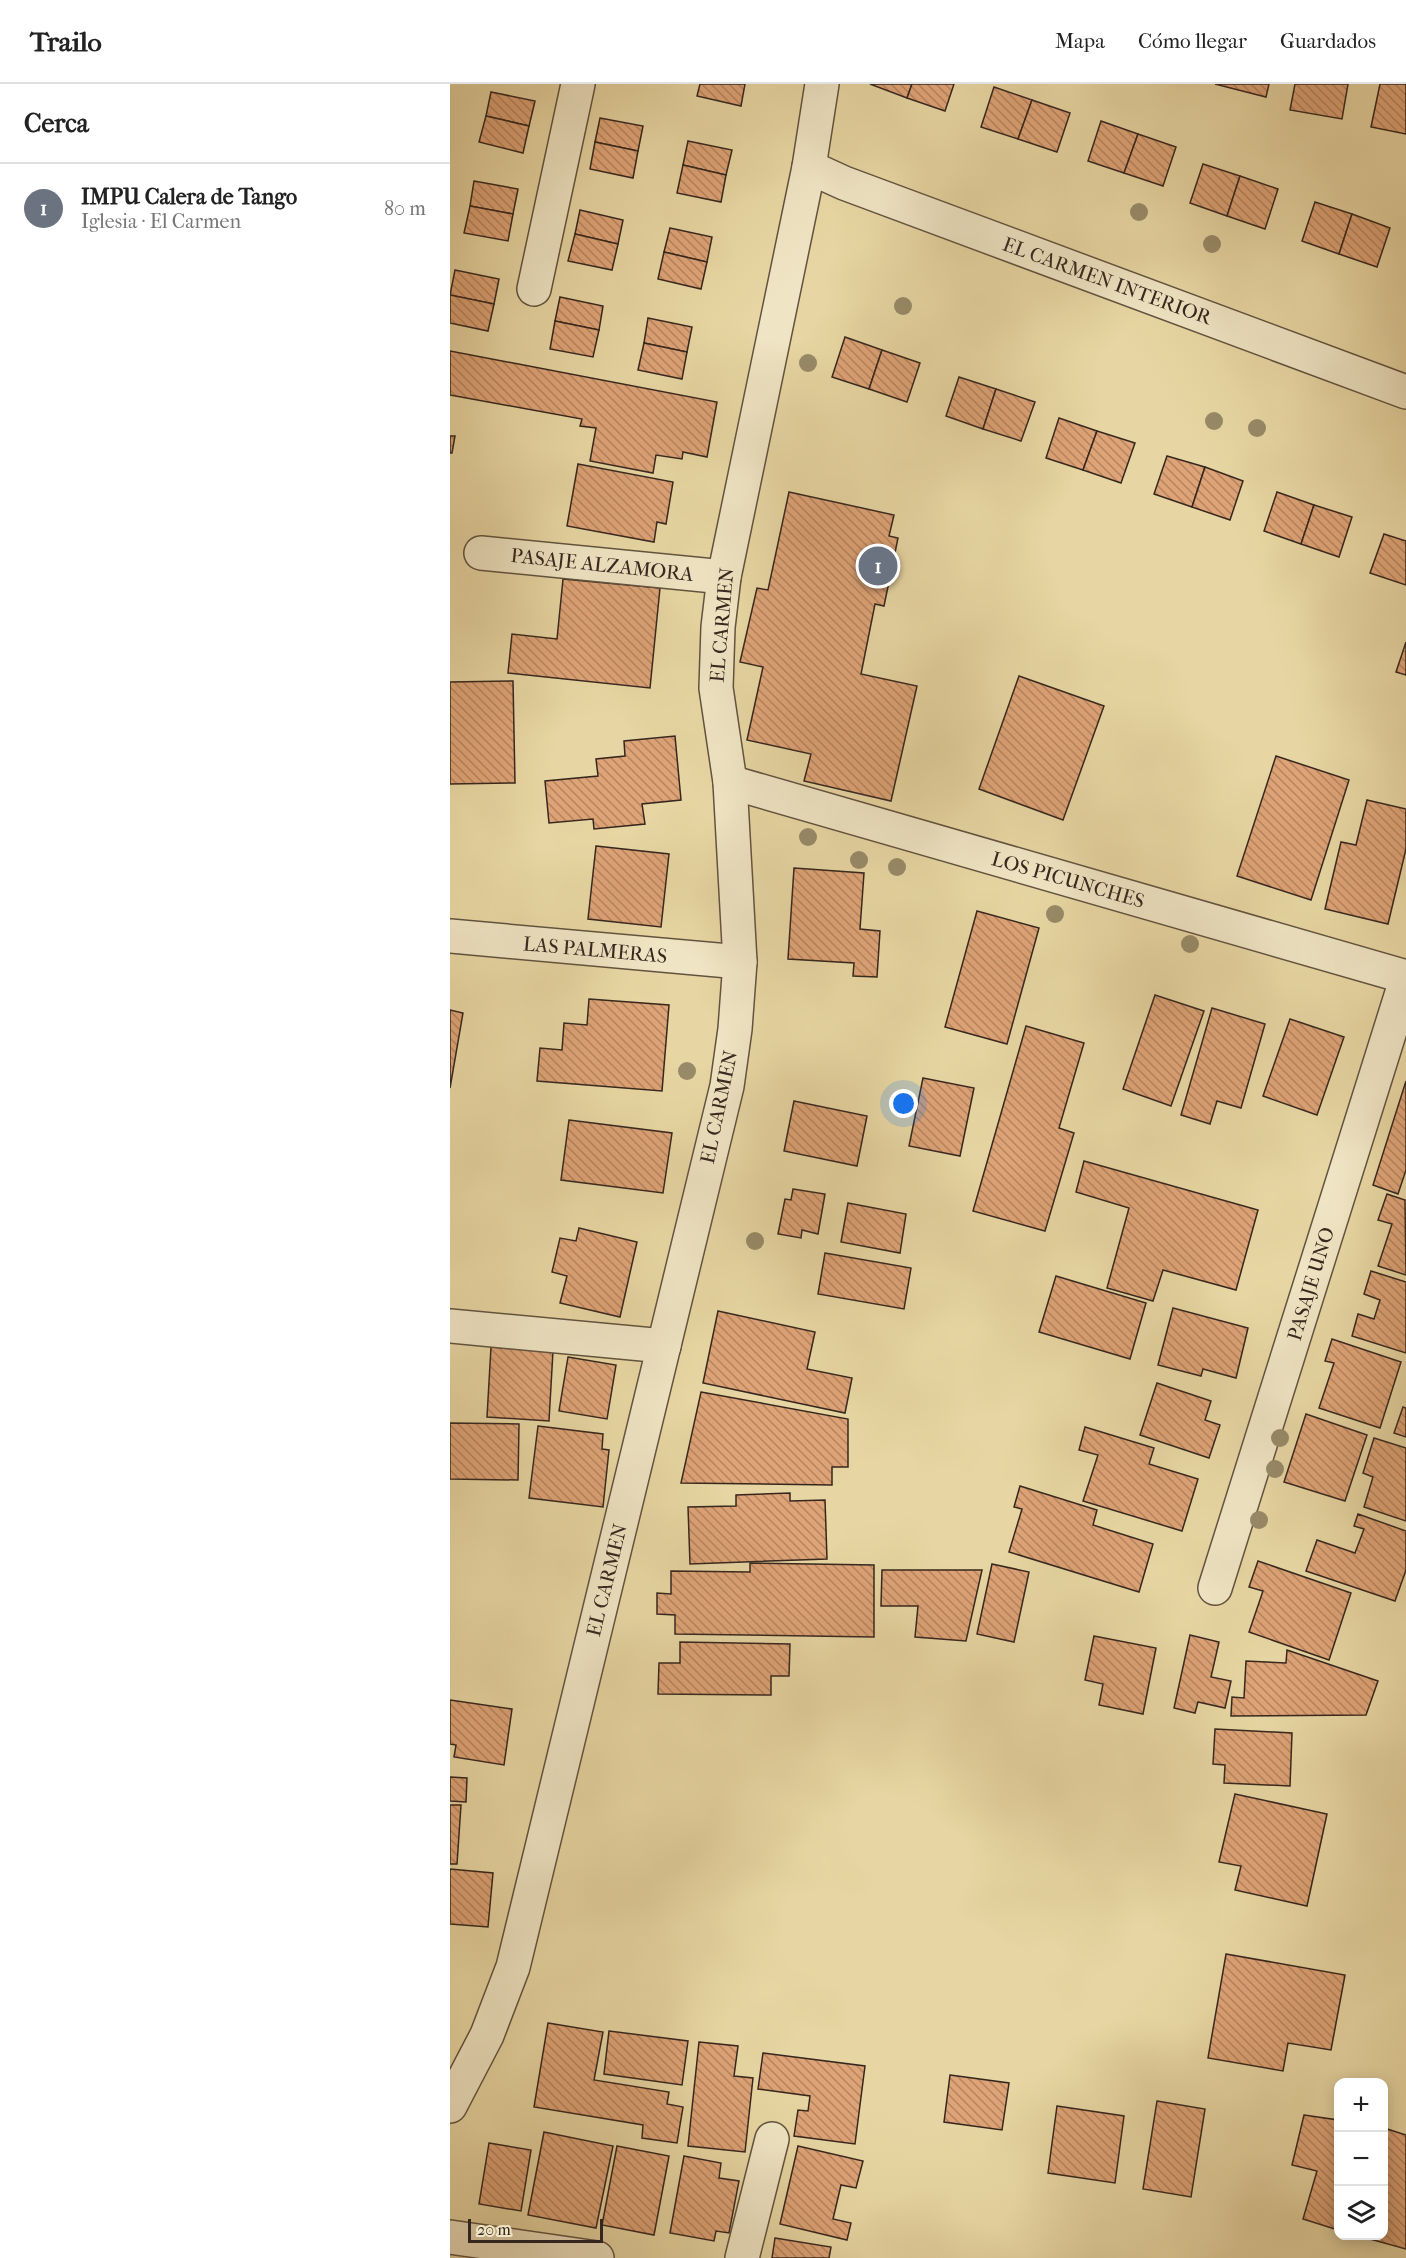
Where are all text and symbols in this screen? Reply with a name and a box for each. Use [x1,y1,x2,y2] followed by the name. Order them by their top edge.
[30,25,102,58] text: Trailo
[1055,29,1105,53] text: Mapa
[1138,29,1247,53] text: Cómo llegar
[1280,29,1376,53] text: Guardados
[24,108,89,139] text: Cerca
[81,184,297,210] text: IMPU Calera de Tango
[40,197,47,220] text: 1
[384,197,426,220] text: 80 m
[81,210,241,233] text: Iglesia · El Carmen
[1000,233,1216,330] street label: EL CARMEN INTERIOR
[509,544,696,586] street label: PASAJE ALZAMORA
[858,544,898,588] pin: 1
[706,567,738,683] street label: EL CARMEN
[989,847,1147,913] street label: LOS PICUNCHES
[522,932,668,968] street label: LAS PALMERAS
[696,1048,742,1166] street label: EL CARMEN
[889,1089,918,1118] your location
[1283,1224,1339,1344] street label: PASAJE UNO
[582,1521,632,1639] street label: EL CARMEN
[1334,2078,1388,2240] map controls
[1334,2078,1388,2132] button: +
[1334,2132,1388,2186] button: −
[1334,2186,1388,2240] button: layers
[468,2216,603,2244] scale bar
[477,2220,511,2239] text: 20 m

